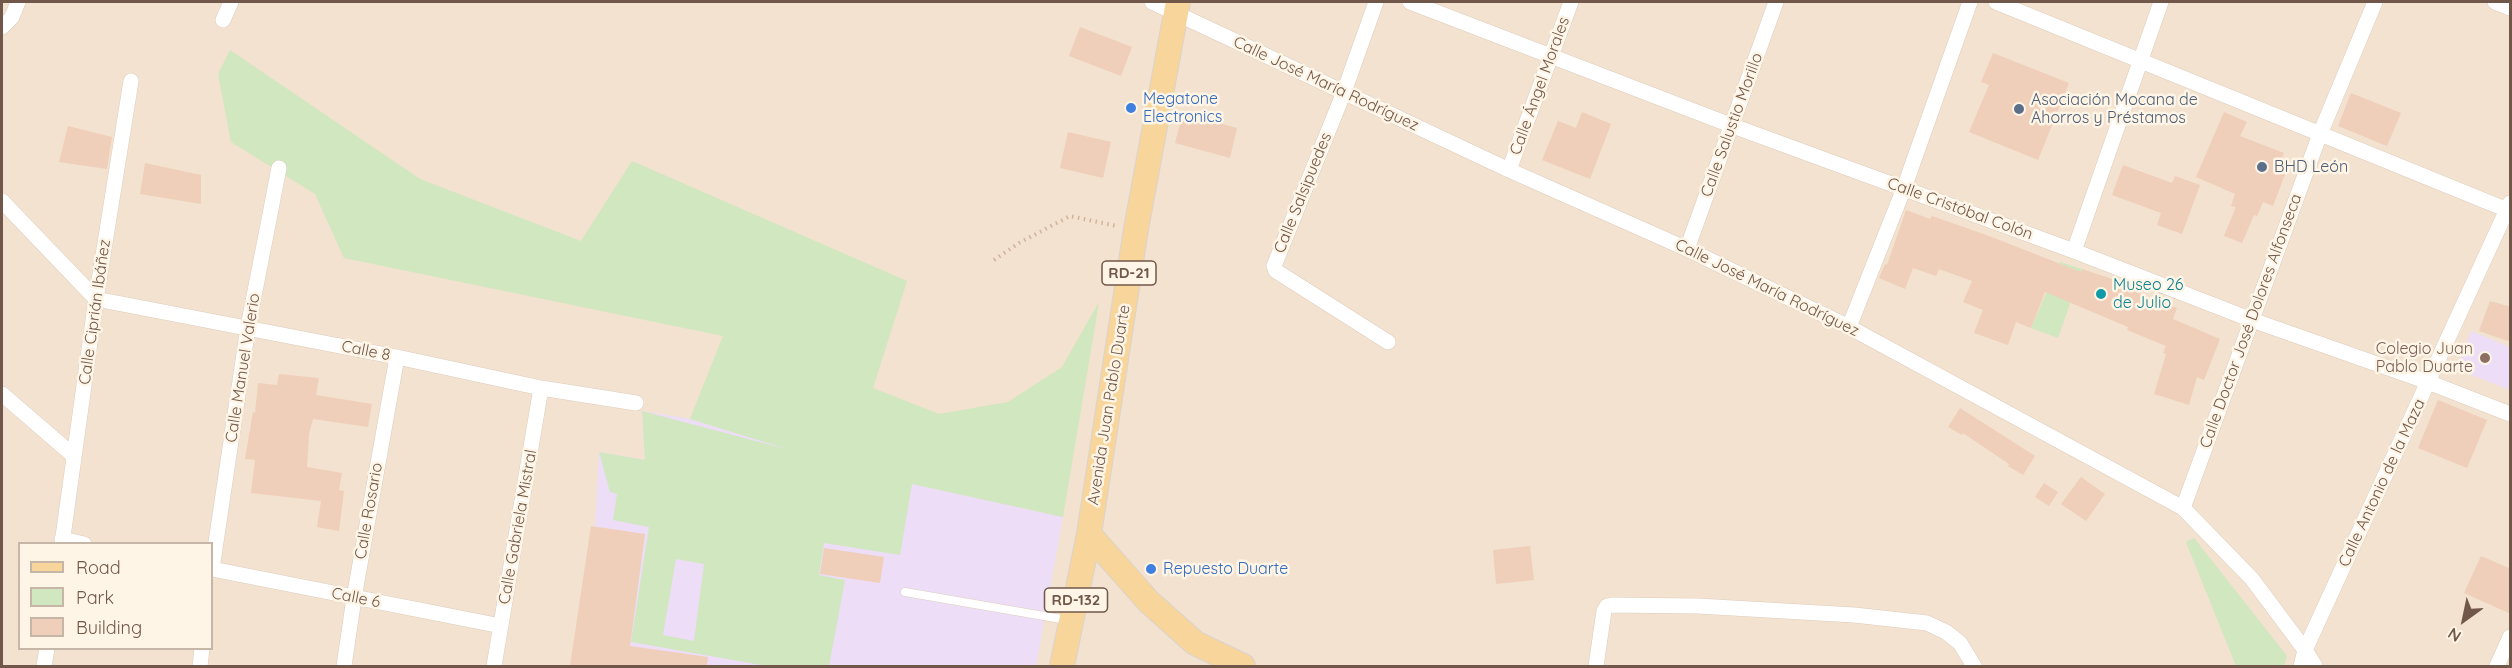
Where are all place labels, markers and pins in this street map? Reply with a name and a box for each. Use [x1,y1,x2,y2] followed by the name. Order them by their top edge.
[1143,89,1222,127] place label: Megatone Electronics
[2031,90,2198,128] place label: Asociación Mocana de Ahorros y Préstamos
[1124,101,1138,115] marker: Megatone Electronics
[2012,102,2026,116] marker: Asociación Mocana de Ahorros y Préstamos
[2274,157,2348,177] place label: BHD León
[2255,160,2269,174] marker: BHD León
[2113,275,2183,313] place label: Museo 26 de Julio
[2094,287,2108,301] marker: Museo 26 de Julio
[2376,339,2473,377] place label: Colegio Juan Pablo Duarte
[2478,351,2492,365] marker: Colegio Juan Pablo Duarte
[1163,559,1288,579] place label: Repuesto Duarte
[1144,562,1158,576] marker: Repuesto Duarte

